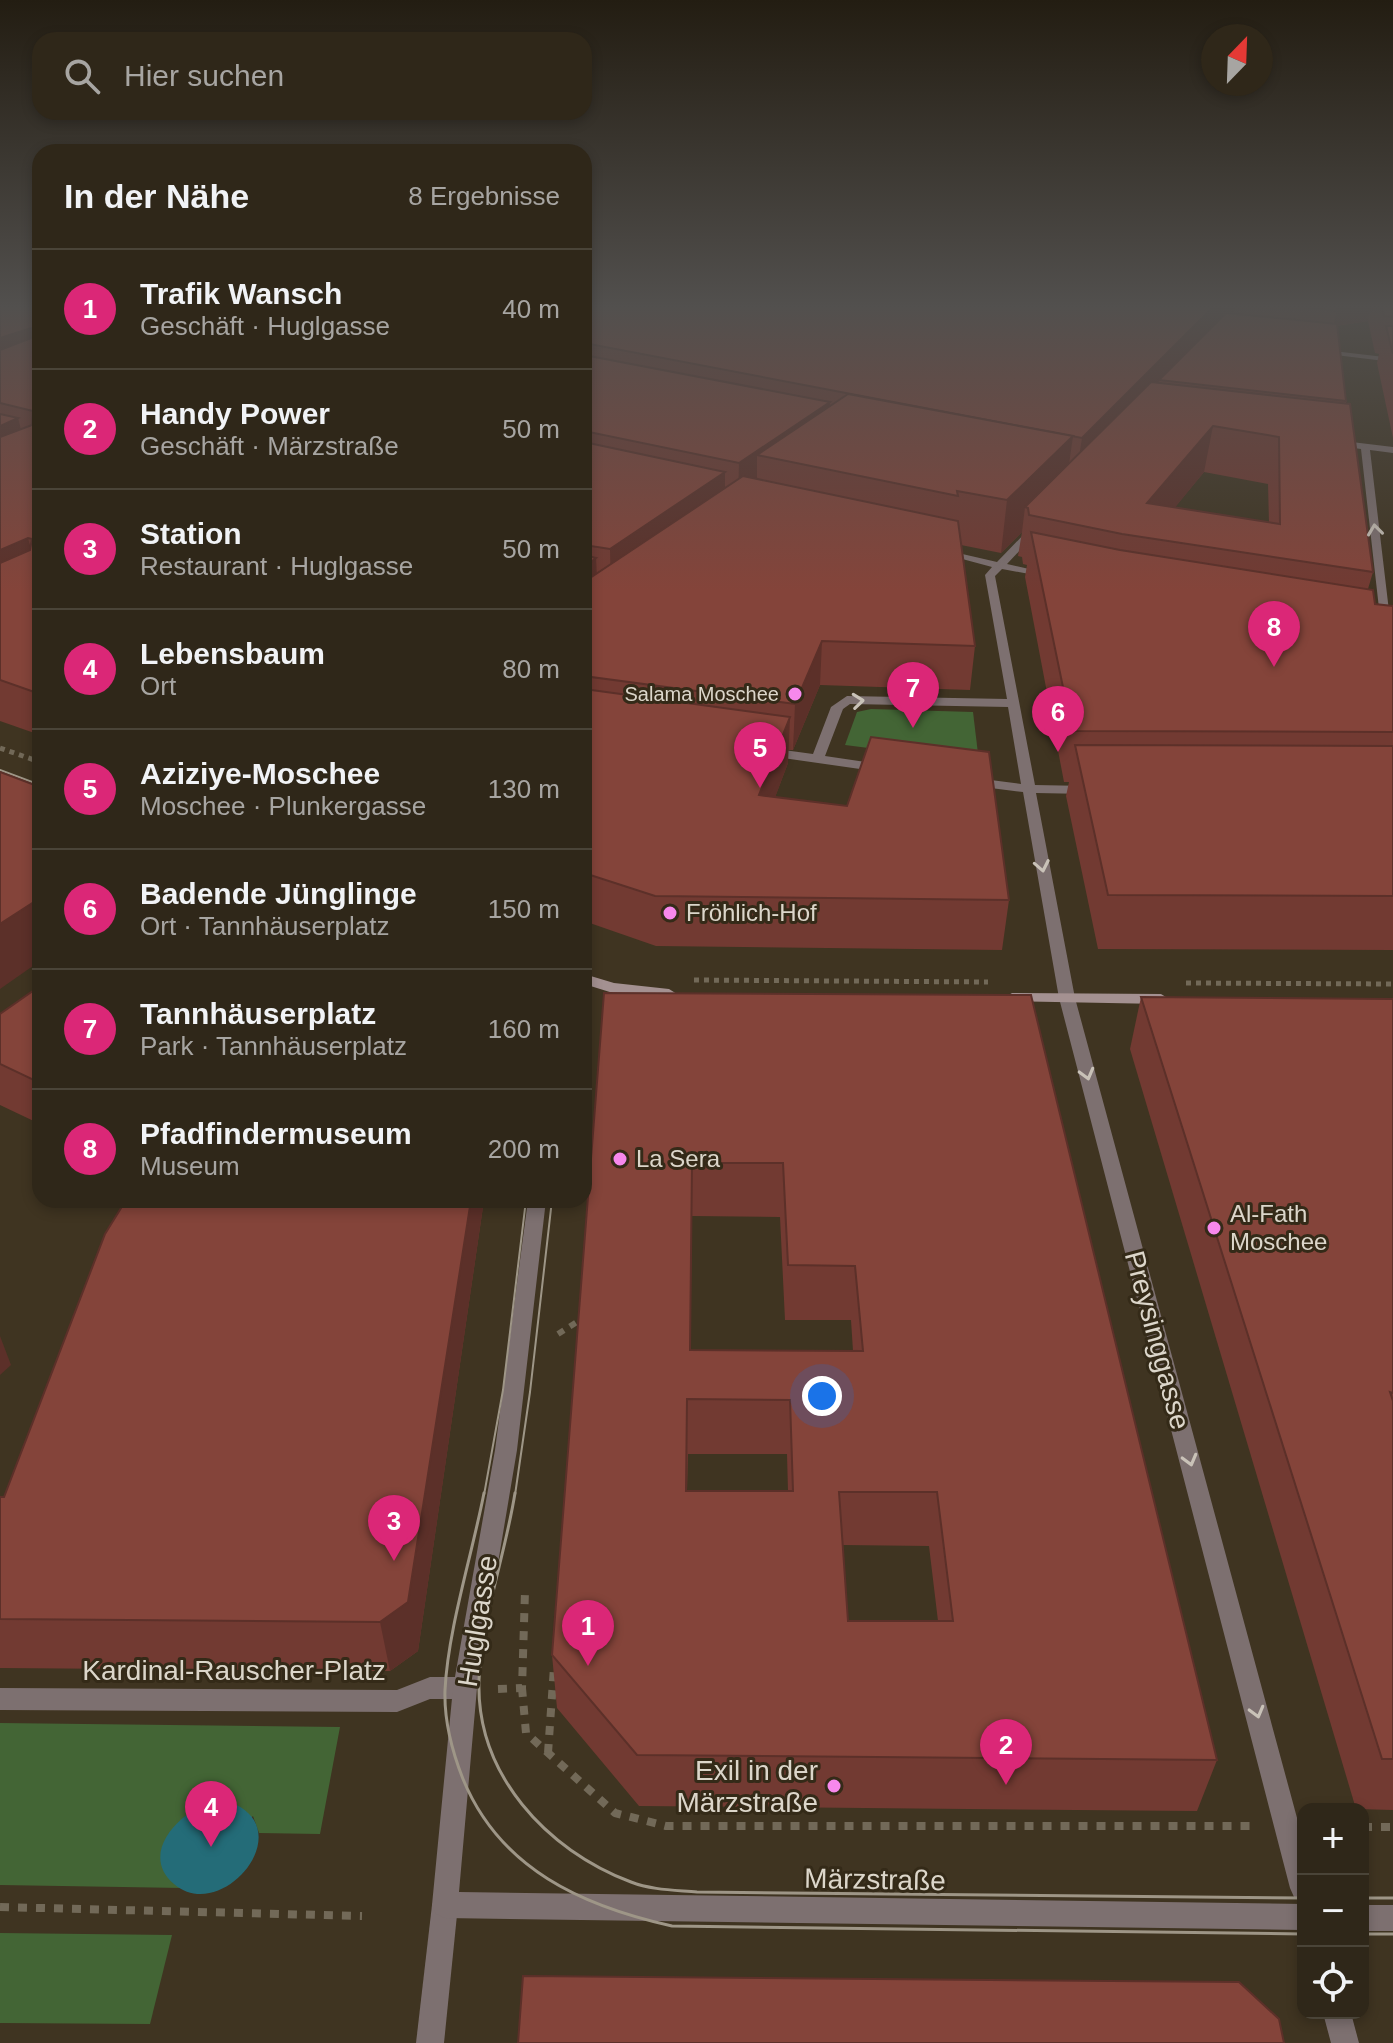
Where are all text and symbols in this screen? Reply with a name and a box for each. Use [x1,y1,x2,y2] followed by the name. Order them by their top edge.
[1201,24,1273,96] north arrow
[32,32,592,120] search box
[60,54,104,98] icon: search
[124,59,284,92] text: Hier suchen
[64,177,249,215] text: In der Nähe
[408,181,560,211] text: 8 Ergebnisse
[140,277,342,310] text: Trafik Wansch
[83,294,97,324] text: 1
[502,294,560,324] text: 40 m
[140,311,390,341] text: Geschäft · Huglgasse
[140,397,330,430] text: Handy Power
[83,414,97,444] text: 2
[502,414,560,444] text: 50 m
[140,431,399,461] text: Geschäft · Märzstraße
[140,517,242,550] text: Station
[1367,523,1384,536] one-way arrow
[83,534,97,564] text: 3
[502,534,560,564] text: 50 m
[140,551,413,581] text: Restaurant · Huglgasse
[1248,601,1300,667] pin: 8
[140,637,325,670] text: Lebensbaum
[83,654,97,684] text: 4
[502,654,560,684] text: 80 m
[887,662,939,728] pin: 7
[140,671,176,701] text: Ort
[624,683,779,705] place label: Salama Moschee
[786,685,804,703] marker: Salama Moschee
[1032,686,1084,752] pin: 6
[852,692,865,709] one-way arrow
[734,722,786,788] pin: 5
[140,757,380,790] text: Aziziye-Moschee
[83,774,97,804] text: 5
[488,774,560,804] text: 130 m
[140,791,426,821] text: Moschee · Plunkergasse
[1032,859,1049,873] one-way arrow
[140,877,417,910] text: Badende Jünglinge
[83,894,97,924] text: 6
[488,894,560,924] text: 150 m
[686,899,817,926] place label: Fröhlich-Hof
[661,904,679,922] marker: Fröhlich-Hof
[140,911,390,941] text: Ort · Tannhäuserplatz
[140,997,376,1030] text: Tannhäuserplatz
[83,1014,97,1044] text: 7
[488,1014,560,1044] text: 160 m
[140,1031,407,1061] text: Park · Tannhäuserplatz
[1078,1066,1095,1080] one-way arrow
[140,1117,412,1150] text: Pfadfindermuseum
[83,1134,97,1164] text: 8
[488,1134,560,1164] text: 200 m
[636,1145,721,1172] place label: La Sera
[611,1150,629,1168] marker: La Sera
[140,1151,240,1181] text: Museum
[1230,1200,1327,1255] place label: Al-Fath Moschee
[1205,1219,1223,1237] marker: Al-Fath Moschee
[1119,1247,1196,1433] street label: Preysinggasse
[802,1376,842,1416] your location
[1181,1453,1197,1467] one-way arrow
[368,1495,420,1561] pin: 3
[452,1553,503,1689] street label: Huglgasse
[562,1600,614,1666] pin: 1
[82,1655,386,1686] street label: Kardinal-Rauscher-Platz
[1247,1704,1264,1718] one-way arrow
[980,1719,1032,1785] pin: 2
[676,1755,818,1818] place label: Exil in der Märzstraße
[825,1777,843,1795] marker: Exil in der Märzstraße
[185,1781,237,1847] pin: 4
[1297,1803,1369,2019] map controls
[1297,1803,1369,1875] button: +
[804,1863,946,1896] street label: Märzstraße
[1297,1875,1369,1947] button: −
[1297,1947,1369,2019] button: locate

